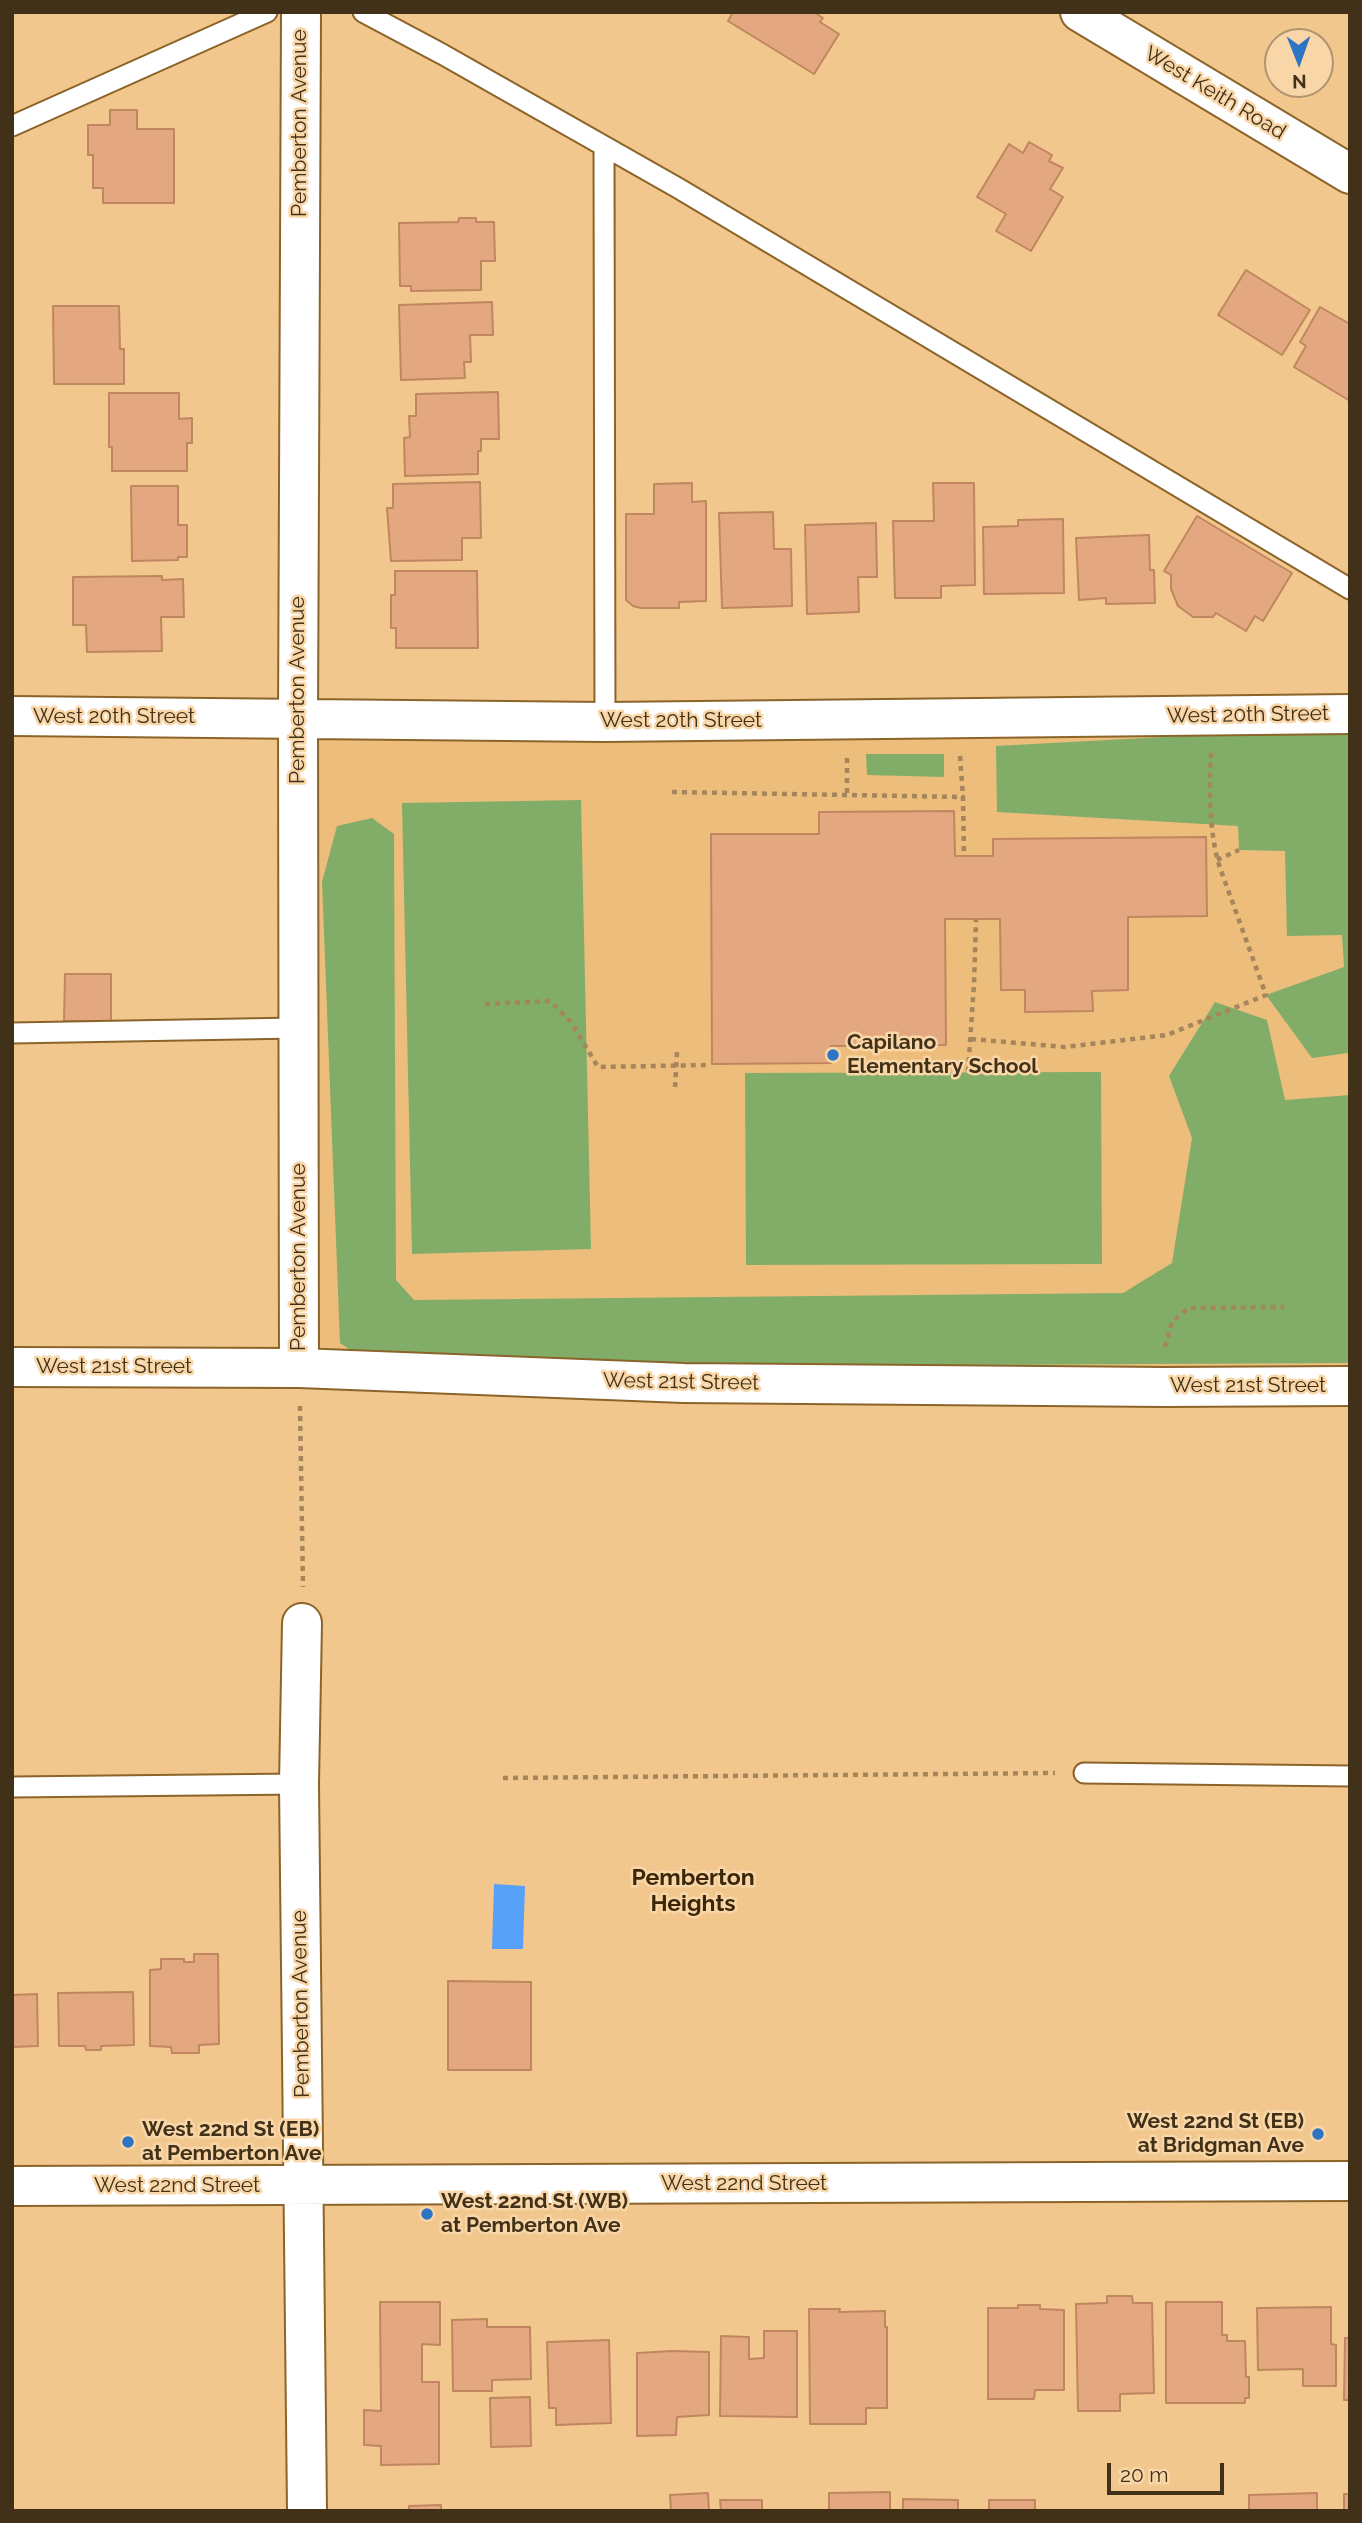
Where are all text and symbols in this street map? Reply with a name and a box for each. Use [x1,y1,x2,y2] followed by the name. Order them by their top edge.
[1264,28,1334,98] north arrow
[287,29,313,217] street label: Pemberton Avenue
[1140,41,1290,145] street label: West Keith Road
[1292,71,1307,93] text: N
[285,596,311,784] street label: Pemberton Avenue
[1167,701,1329,729] street label: West 20th Street
[33,704,195,730] street label: West 20th Street
[600,708,762,734] street label: West 20th Street
[847,1030,1038,1080] place label: Capilano Elementary School
[825,1047,841,1063] marker: Capilano Elementary School
[286,1163,312,1351] street label: Pemberton Avenue
[36,1354,192,1380] street label: West 21st Street
[603,1368,759,1396] street label: West 21st Street
[1170,1373,1326,1399] street label: West 21st Street
[631,1864,755,1918] district label: Pemberton Heights
[287,1910,315,2098] street label: Pemberton Avenue
[1127,2109,1304,2159] place label: West 22nd St (EB) at Bridgman Ave
[142,2117,322,2167] place label: West 22nd St (EB) at Pemberton Ave
[1310,2126,1326,2142] marker: West 22nd St (EB) at Bridgman Ave
[120,2134,136,2150] marker: West 22nd St (EB) at Pemberton Ave
[661,2171,827,2197] street label: West 22nd Street
[94,2173,260,2199] street label: West 22nd Street
[441,2189,628,2239] place label: West 22nd St (WB) at Pemberton Ave
[419,2206,435,2222] marker: West 22nd St (WB) at Pemberton Ave
[1110,2450,1227,2494] scale bar
[1120,2462,1168,2487] text: 20 m

